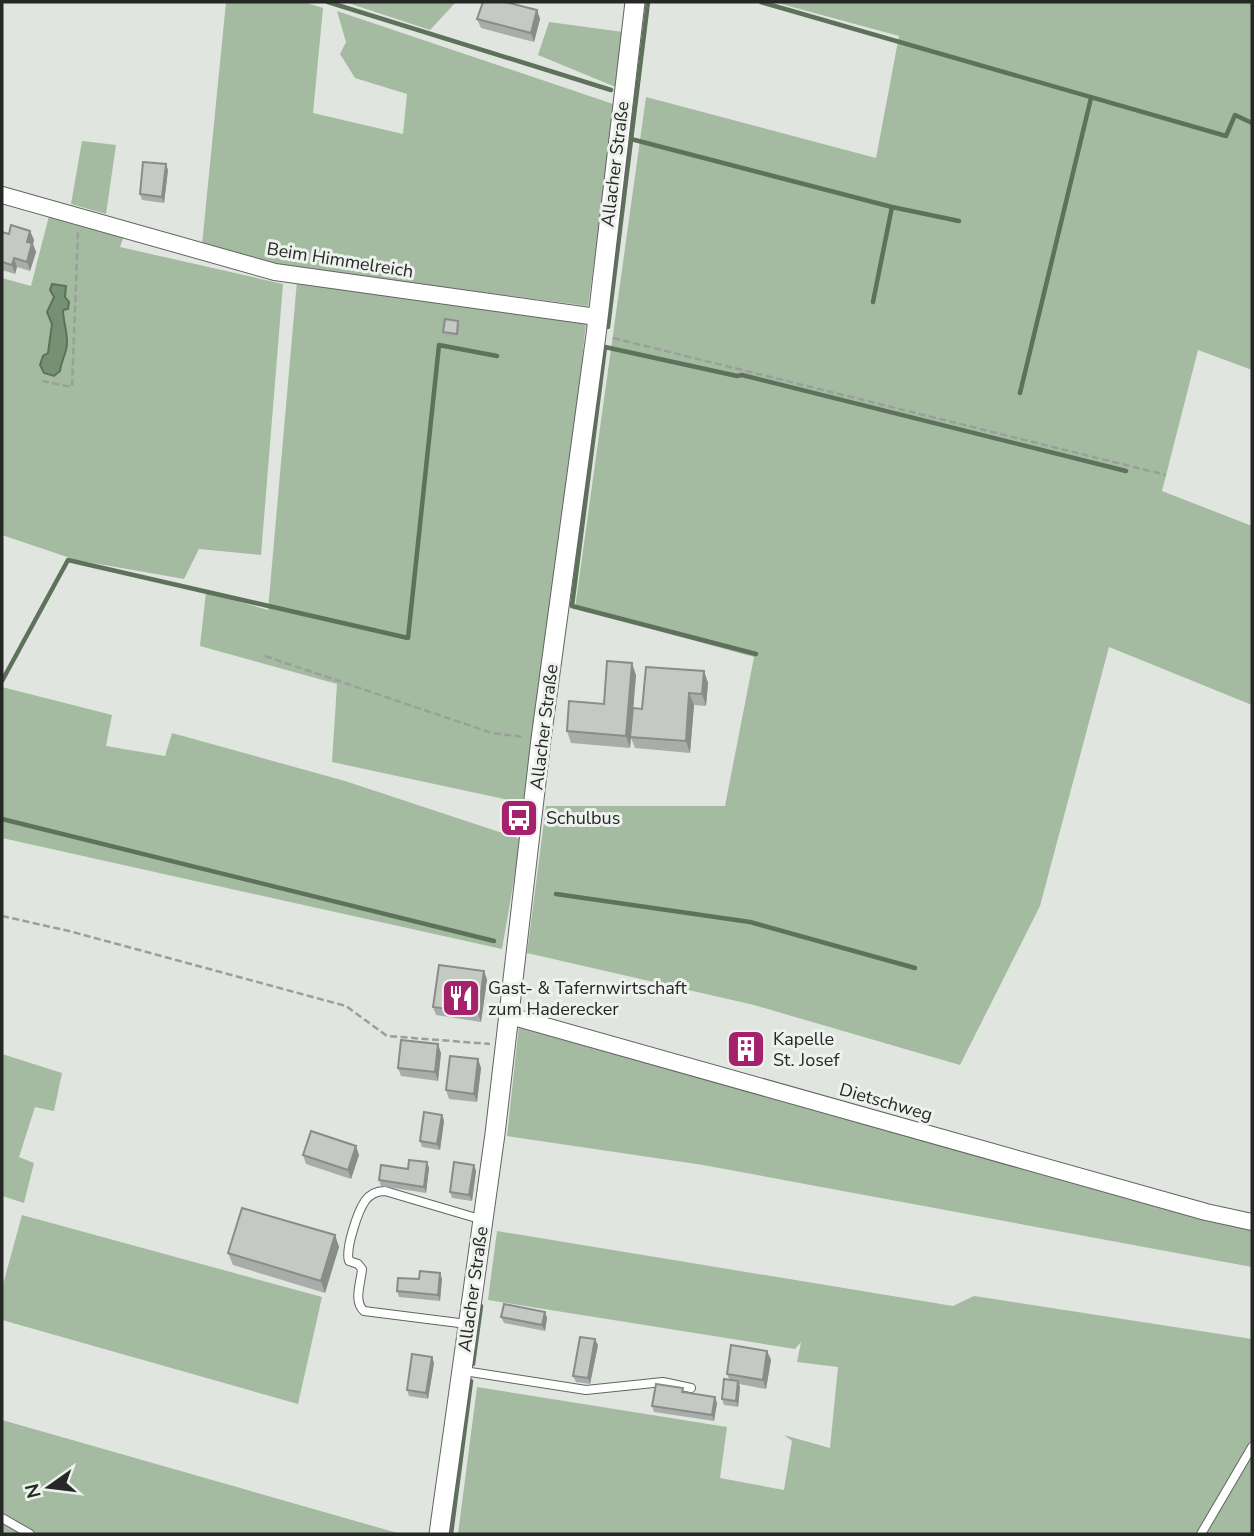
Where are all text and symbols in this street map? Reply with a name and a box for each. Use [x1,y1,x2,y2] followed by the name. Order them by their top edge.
[595,100,635,228] street label: Allacher Straße
[265,237,415,283] street label: Beim Himmelreich
[524,663,564,791] street label: Allacher Straße
[498,797,540,839] bus stop icon: Schulbus
[546,806,620,830] place label: Schulbus
[488,976,687,1021] place label: Gast- & Tafernwirtschaft zum Haderecker
[440,977,482,1019] restaurant icon: Gast- & Tafernwirtschaft zum Haderecker
[773,1027,840,1072] place label: Kapelle St. Josef
[725,1028,767,1070] building icon: Kapelle St. Josef
[837,1077,935,1127] street label: Dietschweg
[452,1225,494,1353] street label: Allacher Straße
[14,1452,84,1522] north arrow
[19,1481,48,1501] text: N

